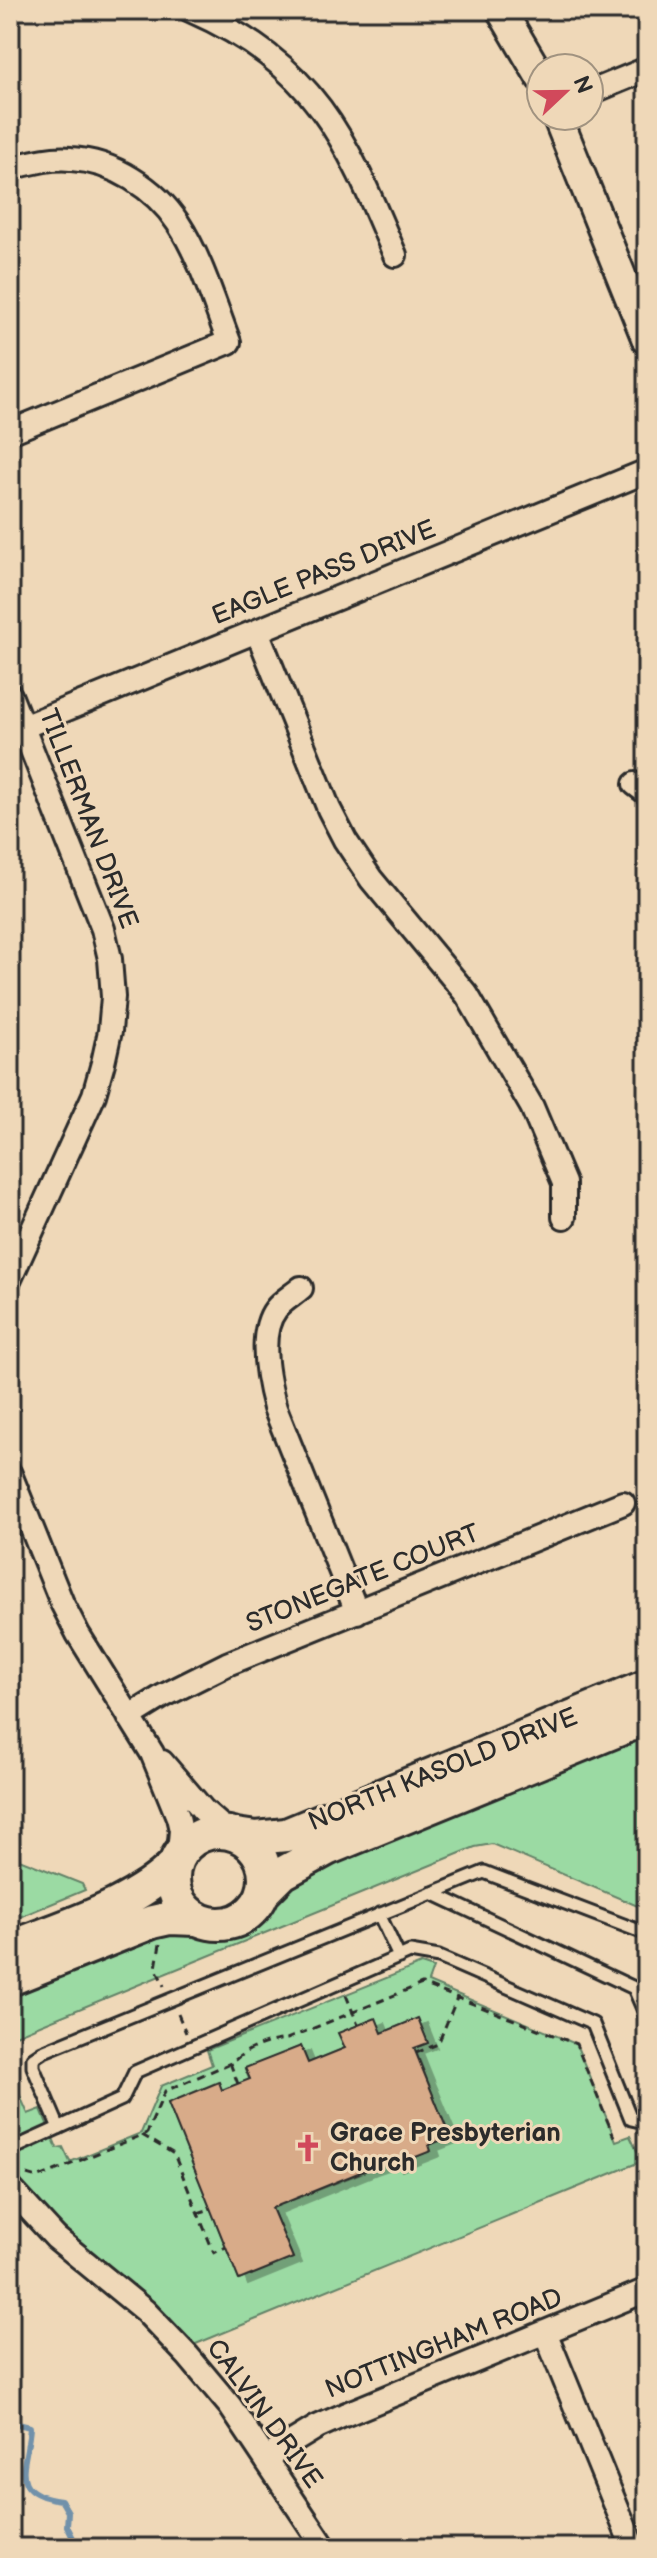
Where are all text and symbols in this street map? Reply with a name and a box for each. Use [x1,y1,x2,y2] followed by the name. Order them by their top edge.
[525,52,605,132] north arrow
[567,72,598,98] text: N
[208,514,440,632] street label: EAGLE PASS DRIVE
[32,705,144,933] street label: TILLERMAN DRIVE
[242,1518,485,1640] street label: STONEGATE COURT
[304,1702,582,1838] street label: NORTH KASOLD DRIVE
[330,2118,561,2179] place label: Grace Presbyterian Church
[293,2133,323,2163] church icon: Grace Presbyterian Church
[321,2282,567,2406] street label: NOTTINGHAM ROAD
[200,2333,328,2495] street label: CALVIN DRIVE

